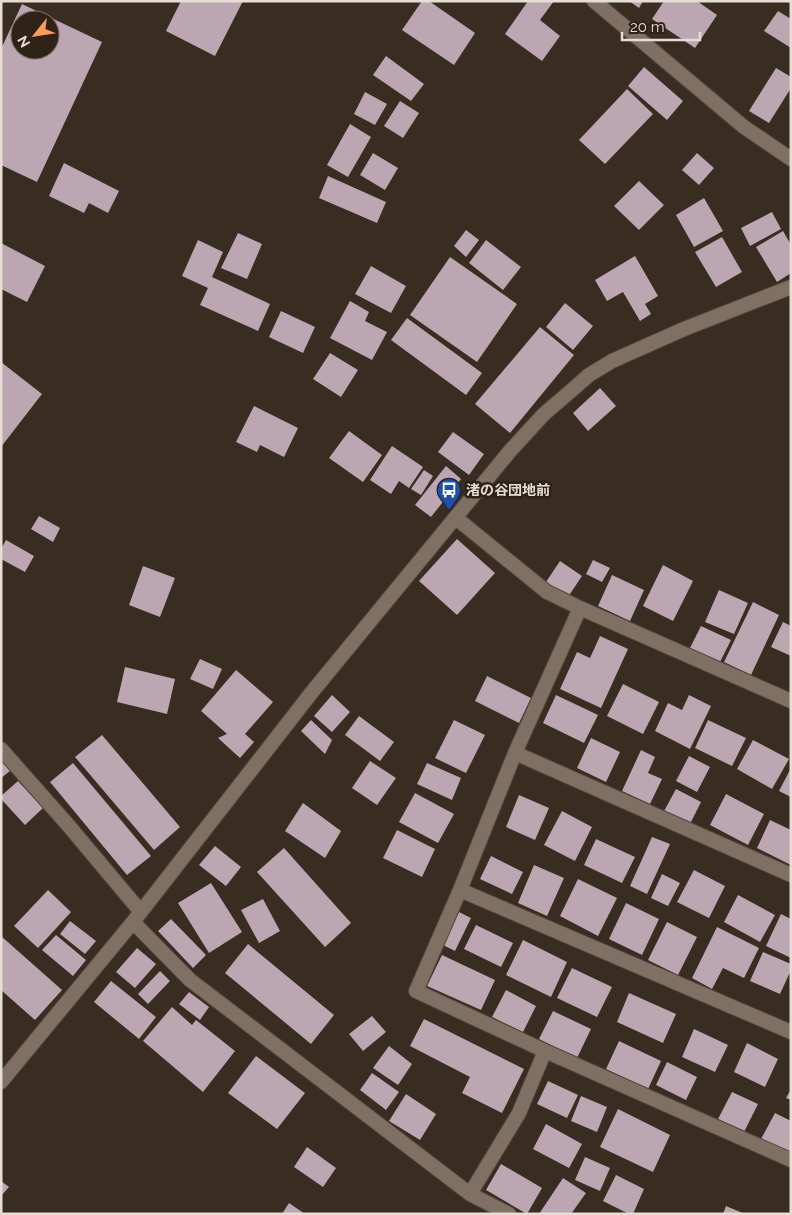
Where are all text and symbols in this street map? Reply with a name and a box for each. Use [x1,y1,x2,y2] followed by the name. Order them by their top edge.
[10,10,60,60] north arrow
[622,10,700,42] scale bar
[630,18,665,36] text: 20 m
[14,33,33,50] text: N
[436,477,462,511] bus stop icon: 渚の谷団地前
[466,482,550,498] place label: 渚の谷団地前

